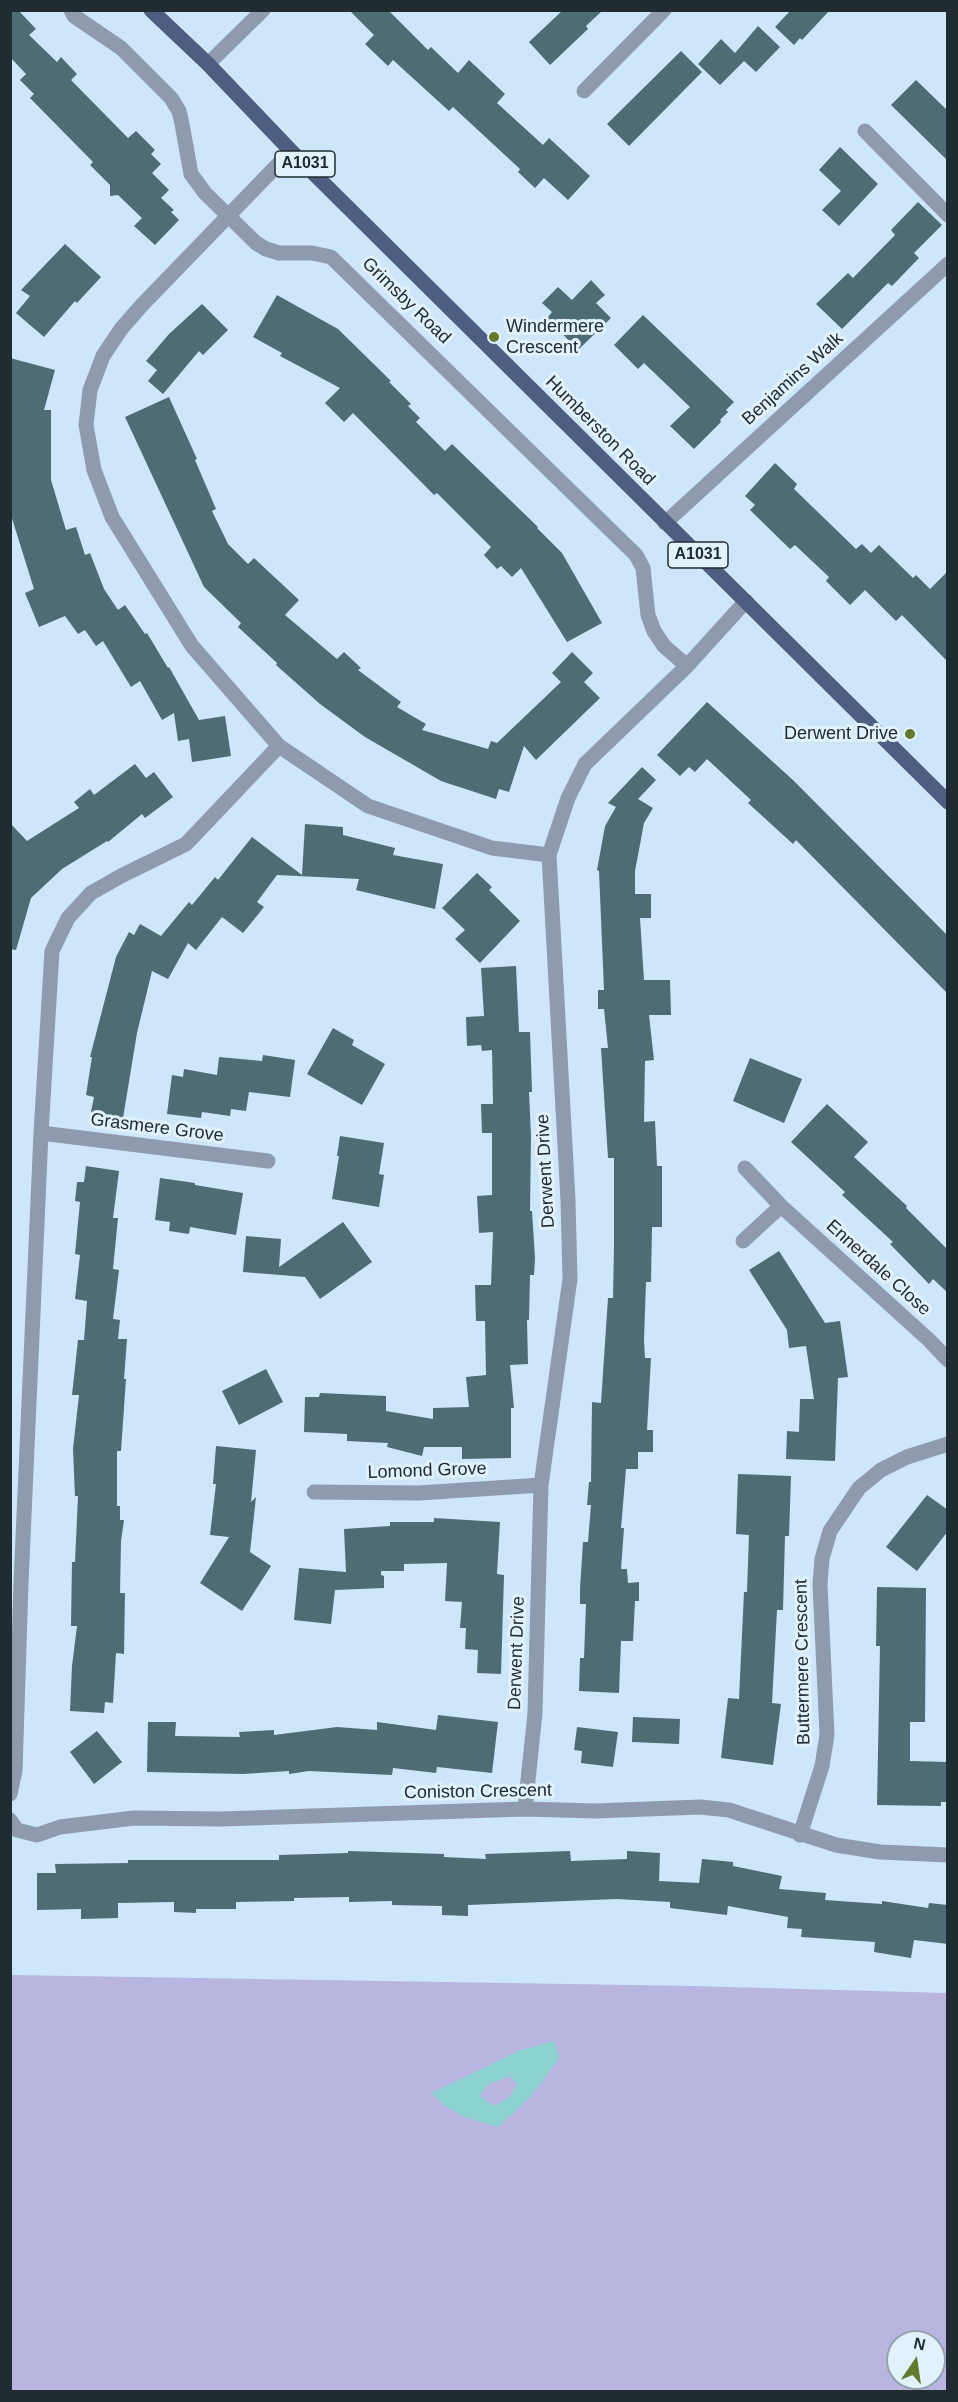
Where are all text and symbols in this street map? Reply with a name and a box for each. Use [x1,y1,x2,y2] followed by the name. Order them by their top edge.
[275,151,335,177] road number: A1031
[357,253,455,349] street label: Grimsby Road
[506,316,604,358] place label: Windermere Crescent
[738,328,848,430] street label: Benjamins Walk
[487,330,501,344] marker: Windermere Crescent
[541,372,659,490] street label: Humberston Road
[668,542,728,568] road number: A1031
[784,723,898,745] place label: Derwent Drive
[903,727,917,741] marker: Derwent Drive
[89,1109,225,1147] street label: Grasmere Grove
[532,1113,560,1229] street label: Derwent Drive
[821,1215,935,1321] street label: Ennerdale Close
[367,1458,487,1484] street label: Lomond Grove
[791,1579,815,1745] street label: Buttermere Crescent
[504,1596,530,1710] street label: Derwent Drive
[404,1780,552,1804] street label: Coniston Crescent
[886,2330,946,2390] north arrow
[912,2334,927,2354] text: N

